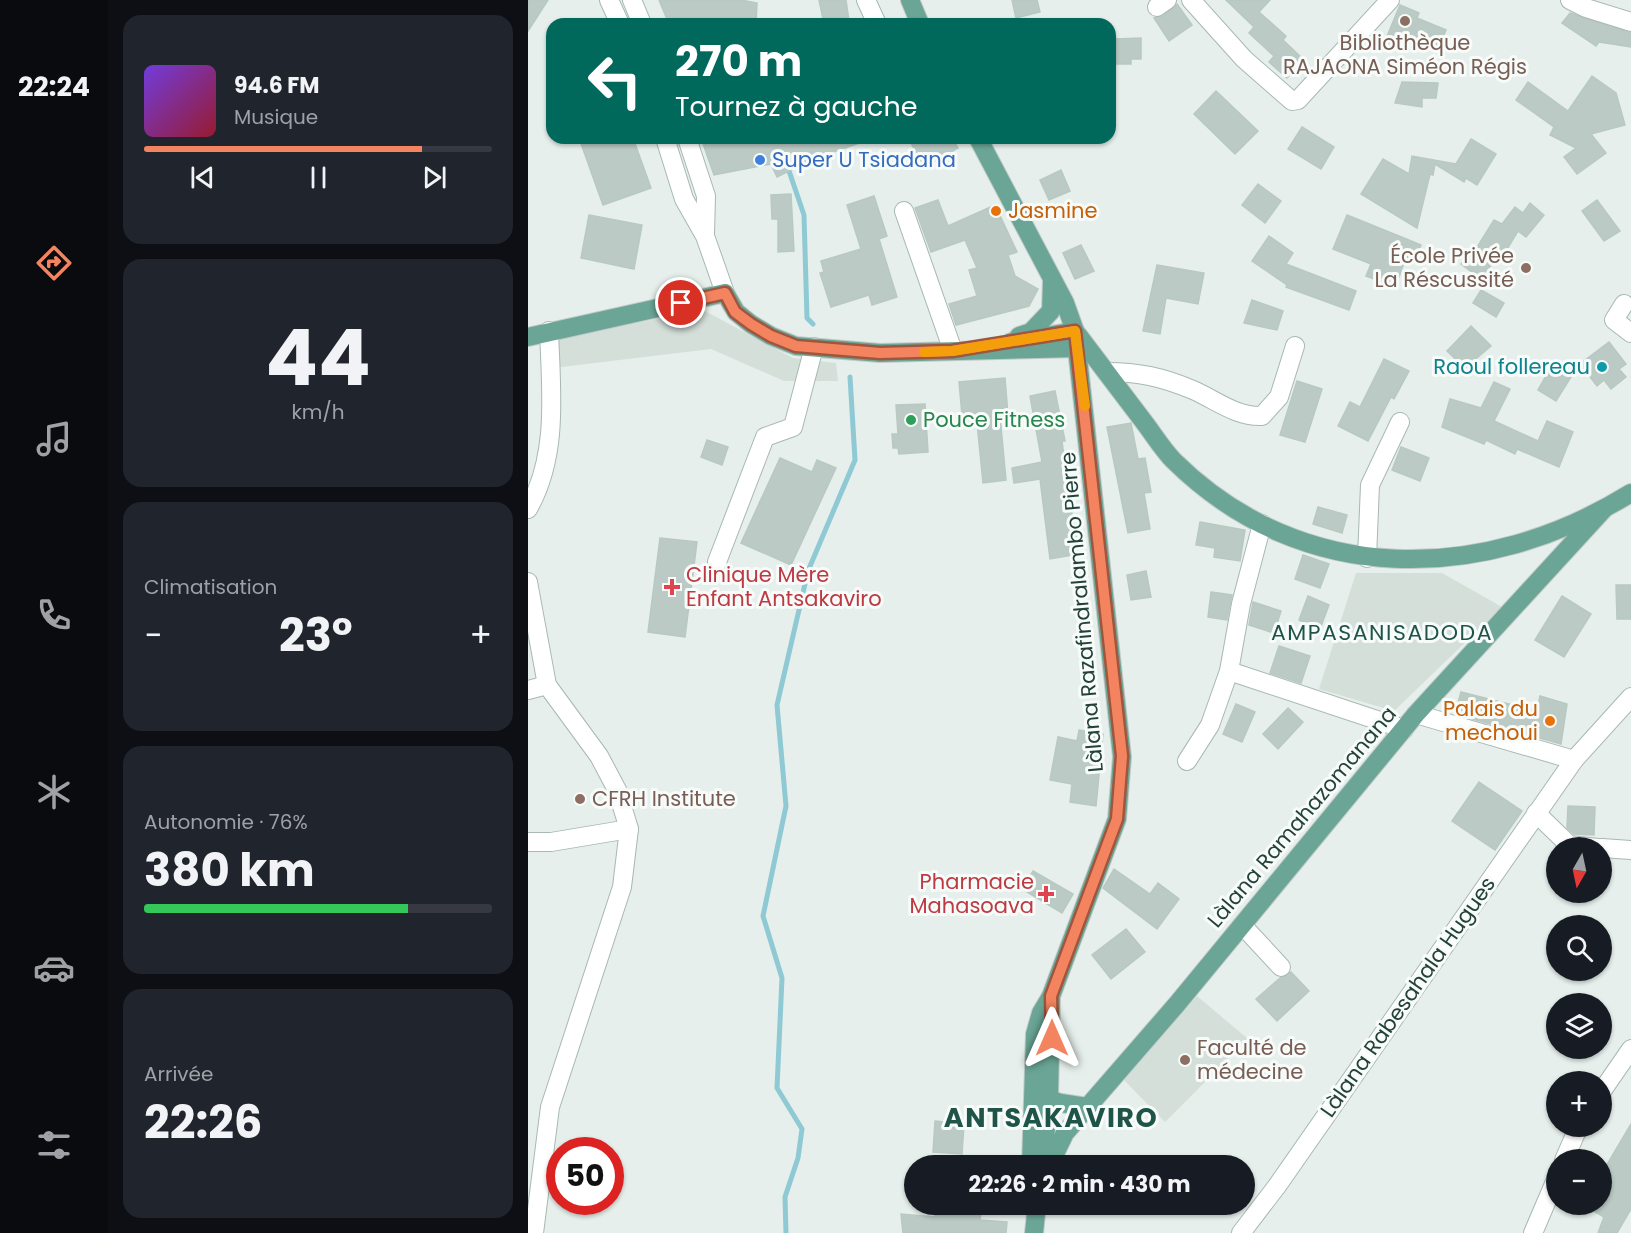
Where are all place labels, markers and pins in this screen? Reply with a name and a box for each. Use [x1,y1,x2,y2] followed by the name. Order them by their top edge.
[1398,14,1412,28] marker: Bibliothèque RAJAONA Siméon Régis
[1283,28,1527,81] place label: Bibliothèque RAJAONA Siméon Régis
[772,145,956,174] place label: Super U Tsiadana
[753,153,767,167] marker: Super U Tsiadana
[1008,196,1098,225] place label: Jasmine
[989,204,1003,218] marker: Jasmine
[1374,241,1514,294] place label: École Privée La Réscussité
[1519,261,1533,275] marker: École Privée La Réscussité
[655,277,706,328] pin
[1433,352,1590,381] place label: Raoul follereau
[1595,360,1609,374] marker: Raoul follereau
[923,405,1065,434] place label: Pouce Fitness
[904,413,918,427] marker: Pouce Fitness
[686,560,882,613] place label: Clinique Mère Enfant Antsakaviro
[663,578,681,596] marker: Clinique Mère Enfant Antsakaviro
[1443,694,1538,747] place label: Palais du mechoui
[1543,714,1557,728] marker: Palais du mechoui
[592,784,736,813] place label: CFRH Institute
[573,792,587,806] marker: CFRH Institute
[910,867,1034,920] place label: Pharmacie Mahasoava
[1039,887,1053,901] marker: Pharmacie Mahasoava
[1197,1033,1307,1086] place label: Faculté de médecine
[1178,1053,1192,1067] marker: Faculté de médecine

